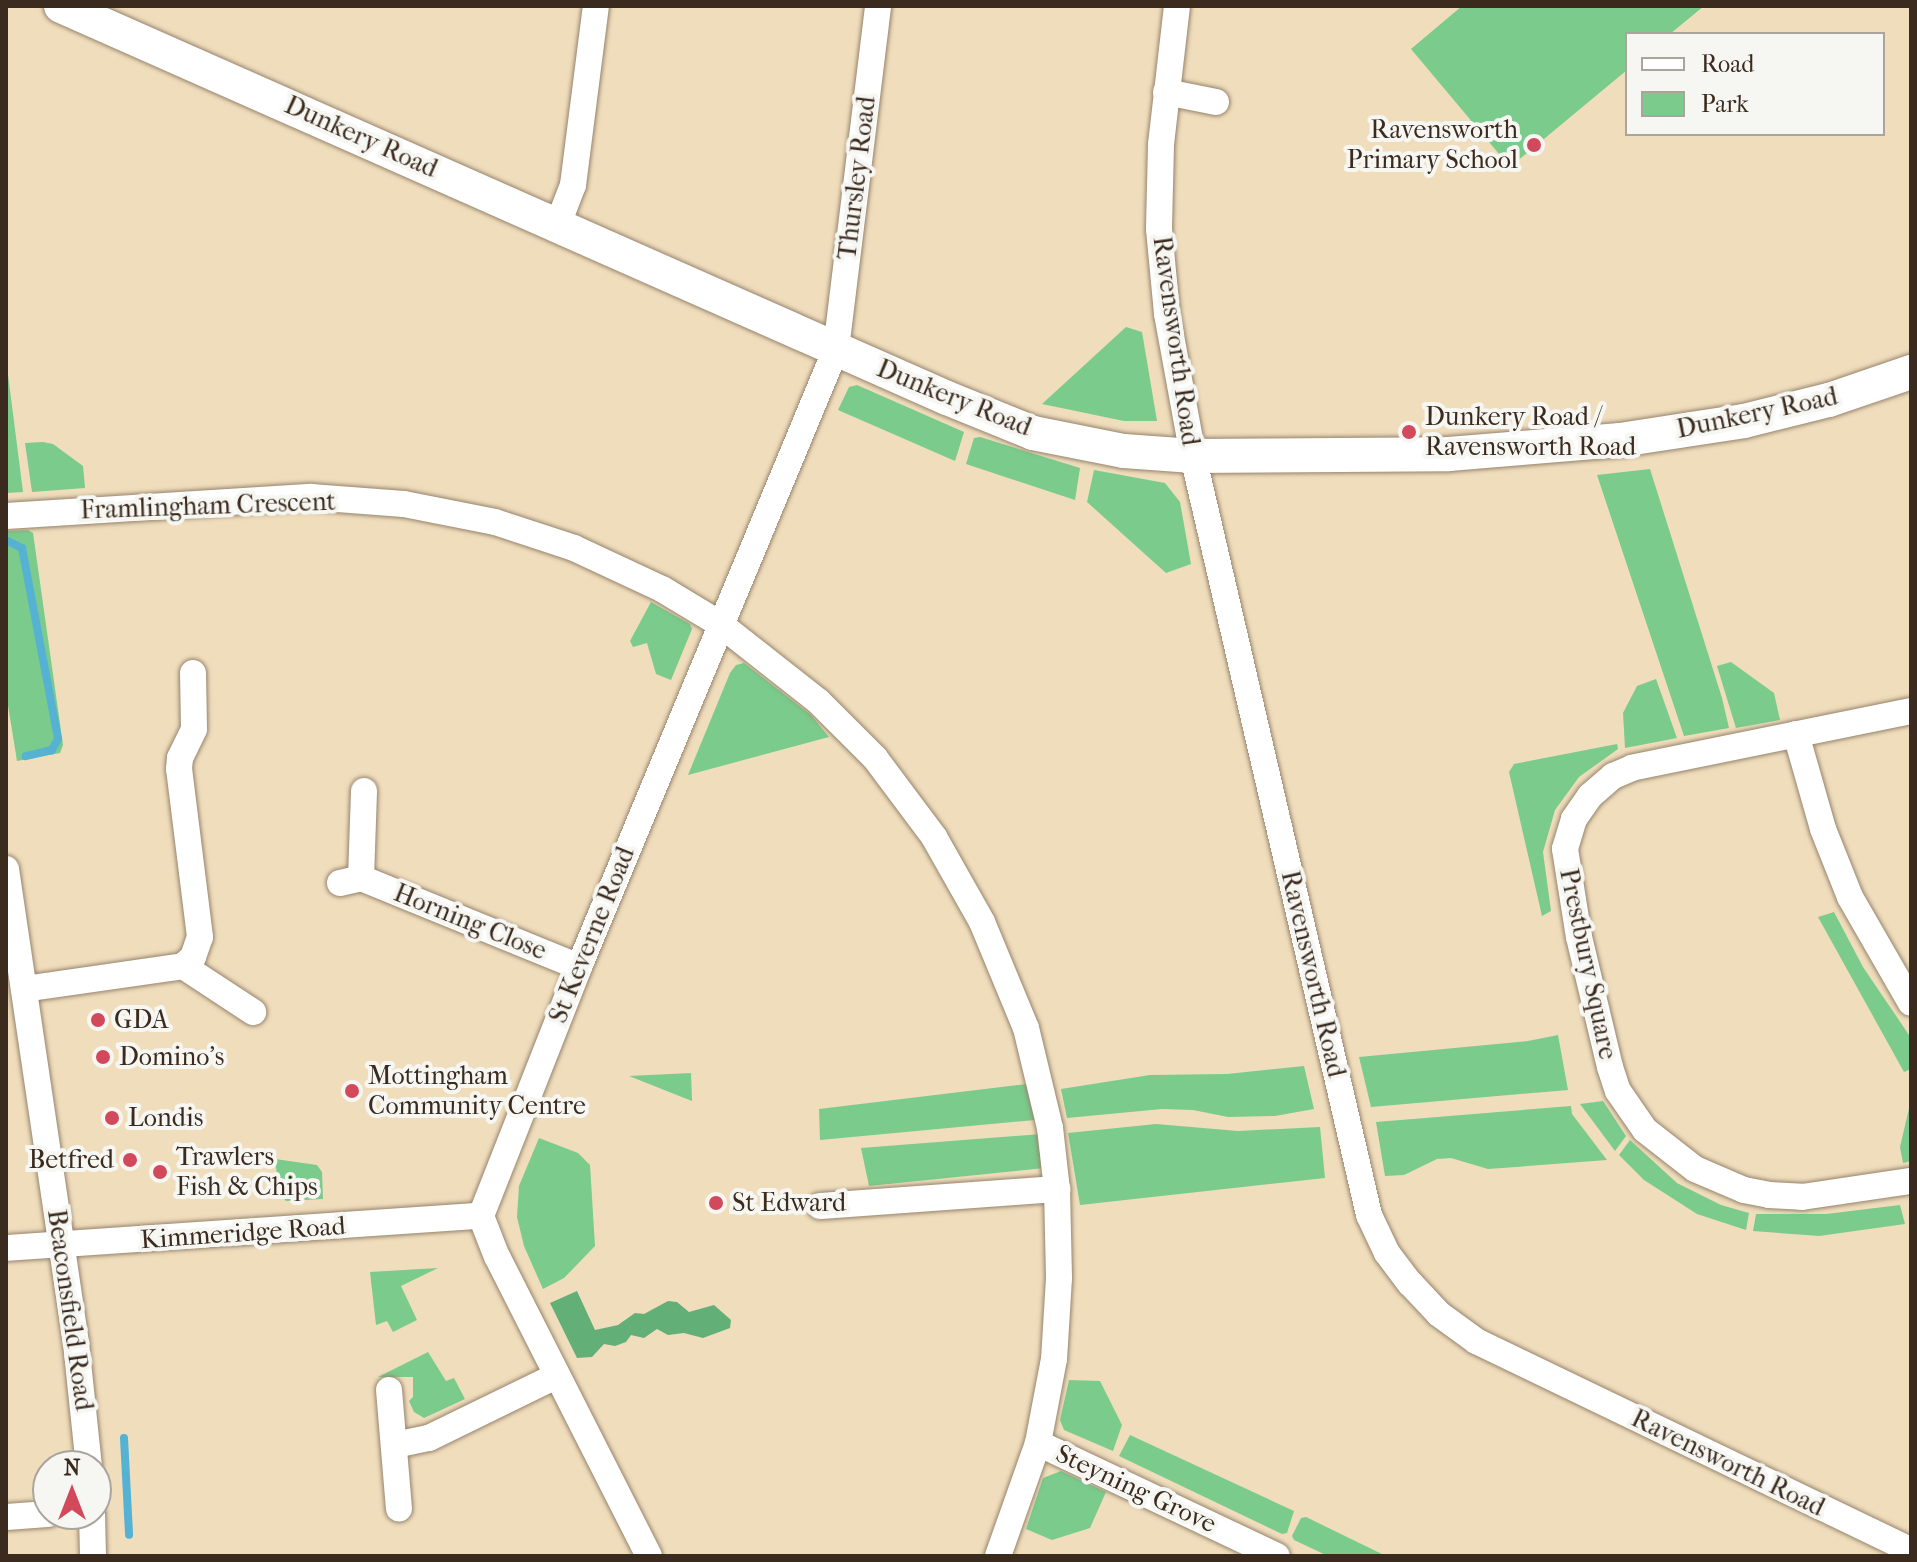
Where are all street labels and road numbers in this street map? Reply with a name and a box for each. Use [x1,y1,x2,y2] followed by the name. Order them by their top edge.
[280,89,442,185] street label: Dunkery Road
[832,95,882,261] street label: Thursley Road
[1146,234,1206,448] street label: Ravensworth Road
[872,353,1036,443] street label: Dunkery Road
[1674,381,1840,445] street label: Dunkery Road
[80,486,336,526] street label: Framlingham Crescent
[543,842,641,1028] street label: St Keverne Road
[1553,866,1623,1062] street label: Prestbury Square
[1274,868,1352,1080] street label: Ravensworth Road
[389,877,551,967] street label: Horning Close
[40,1207,100,1413] street label: Beaconsfield Road
[139,1210,347,1256] street label: Kimmeridge Road
[1626,1403,1830,1523] street label: Ravensworth Road
[1051,1438,1221,1540] street label: Steyning Grove

